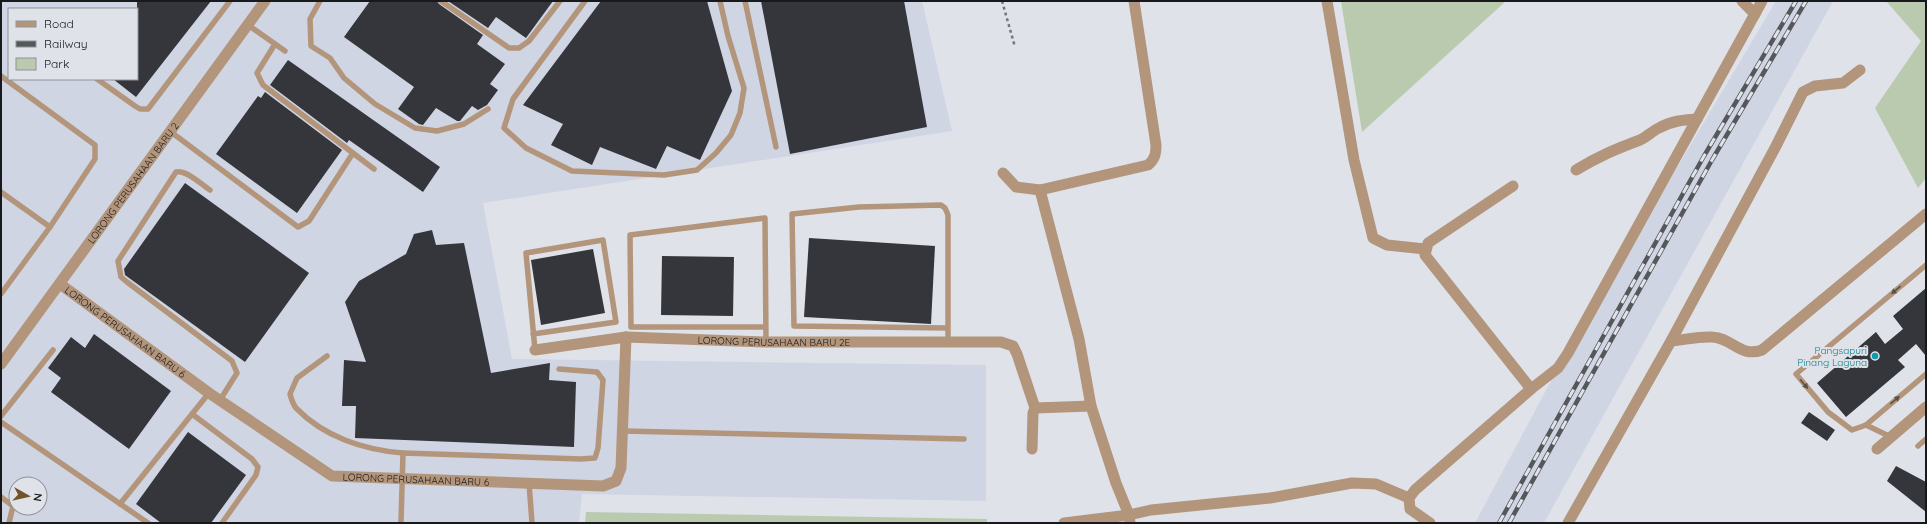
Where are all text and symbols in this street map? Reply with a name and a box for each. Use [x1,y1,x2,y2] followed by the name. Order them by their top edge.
[8,8,138,80] legend
[44,16,74,31] text: Road
[44,36,88,51] text: Railway
[44,56,69,71] text: Park
[84,119,181,246] street label: LORONG PERUSAHAAN BARU 2
[62,283,189,381] street label: LORONG PERUSAHAAN BARU 6
[1891,286,1901,295] one-way arrow
[698,333,851,349] street label: LORONG PERUSAHAAN BARU 2E
[1797,344,1867,369] place label: Pangsapuri Pinang Laguna
[1870,351,1880,361] marker: Pangsapuri Pinang Laguna
[1800,379,1809,389] one-way arrow
[1890,396,1901,405] one-way arrow
[342,470,490,488] street label: LORONG PERUSAHAAN BARU 6
[8,476,48,516] north arrow
[30,492,45,502] text: N

